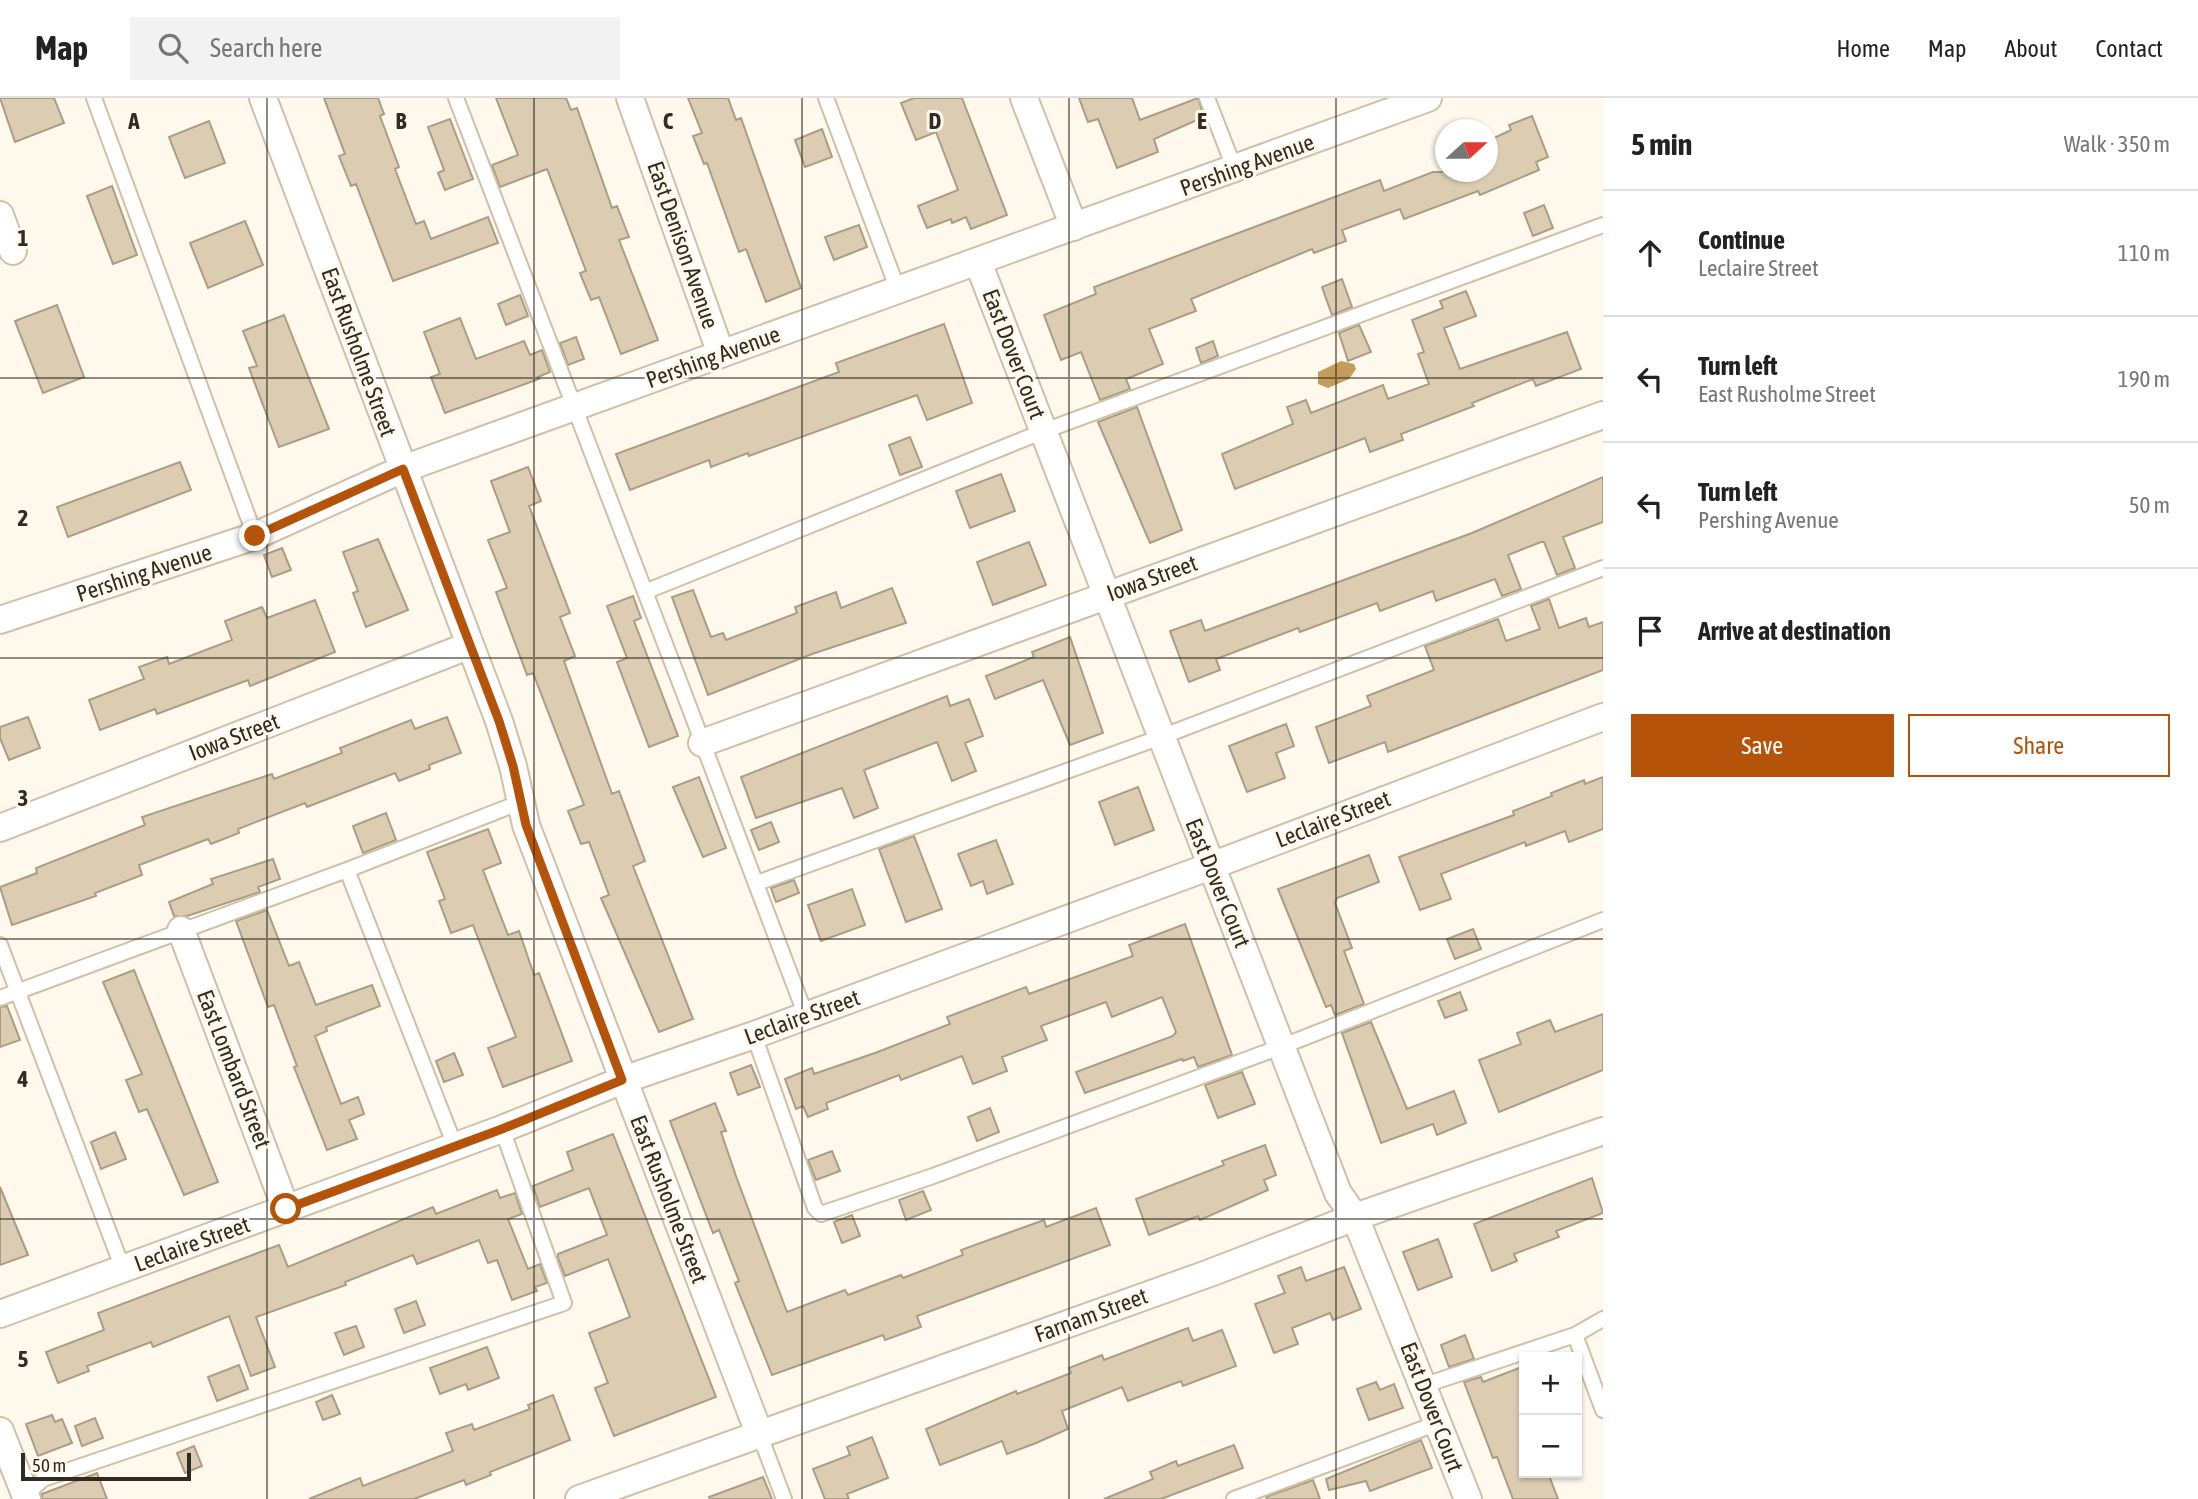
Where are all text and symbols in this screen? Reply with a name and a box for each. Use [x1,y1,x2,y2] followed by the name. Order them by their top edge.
[130,17,620,80] search box
[35,29,88,67] text: Map
[154,29,192,67] icon: search
[210,33,322,63] text: Search here
[1836,35,1890,62] text: Home
[1928,35,1966,62] text: Map
[2004,35,2057,62] text: About
[2095,35,2163,62] text: Contact
[127,108,140,134] text: A
[396,108,407,134] text: B
[663,108,674,134] text: C
[929,108,942,134] text: D
[1197,108,1207,134] text: E
[1435,119,1498,182] north arrow
[1631,127,1692,161] text: 5 min
[1176,129,1318,201] street label: Pershing Avenue
[2064,131,2170,157] text: Walk · 350 m
[642,158,724,332] street label: East Denison Avenue
[18,225,29,251] text: 1
[1698,225,1785,255] text: Continue
[1631,234,1669,272] icon: ahead
[2118,240,2170,266] text: 110 m
[1698,255,1819,281] text: Leclaire Street
[316,264,402,440] street label: East Rusholme Street
[977,285,1051,423] street label: East Dover Court
[642,321,784,393] street label: Pershing Avenue
[1698,351,1778,381] text: Turn left
[1631,360,1669,398] icon: left
[2118,366,2170,392] text: 190 m
[1698,381,1876,407] text: East Rusholme Street
[1698,477,1778,507] text: Turn left
[1631,486,1669,524] icon: left
[2129,492,2170,518] text: 50 m
[18,505,28,531] text: 2
[1698,507,1839,533] text: Pershing Avenue
[239,520,270,551] route end
[73,539,215,607] street label: Pershing Avenue
[1103,550,1201,606] street label: Iowa Street
[1631,612,1669,650] icon: arrive
[1698,616,1891,646] text: Arrive at destination
[185,708,283,766] street label: Iowa Street
[1631,714,1894,777] button: Save
[1908,714,2170,777] button: Share
[18,785,28,811] text: 3
[1272,785,1394,853] street label: Leclaire Street
[1180,815,1256,951] street label: East Dover Court
[741,984,863,1050] street label: Leclaire Street
[192,986,276,1152] street label: East Lombard Street
[17,1066,29,1092] text: 4
[625,1111,713,1287] street label: East Rusholme Street
[270,1193,301,1224] route start
[131,1211,253,1277] street label: Leclaire Street
[1031,1283,1151,1347] street label: Farnam Street
[1395,1338,1469,1476] street label: East Dover Court
[18,1346,29,1372] text: 5
[1519,1352,1582,1478] map controls
[1519,1352,1582,1415] button: +
[1519,1415,1582,1478] button: −
[21,1450,191,1482] scale bar
[32,1454,66,1476] text: 50 m

